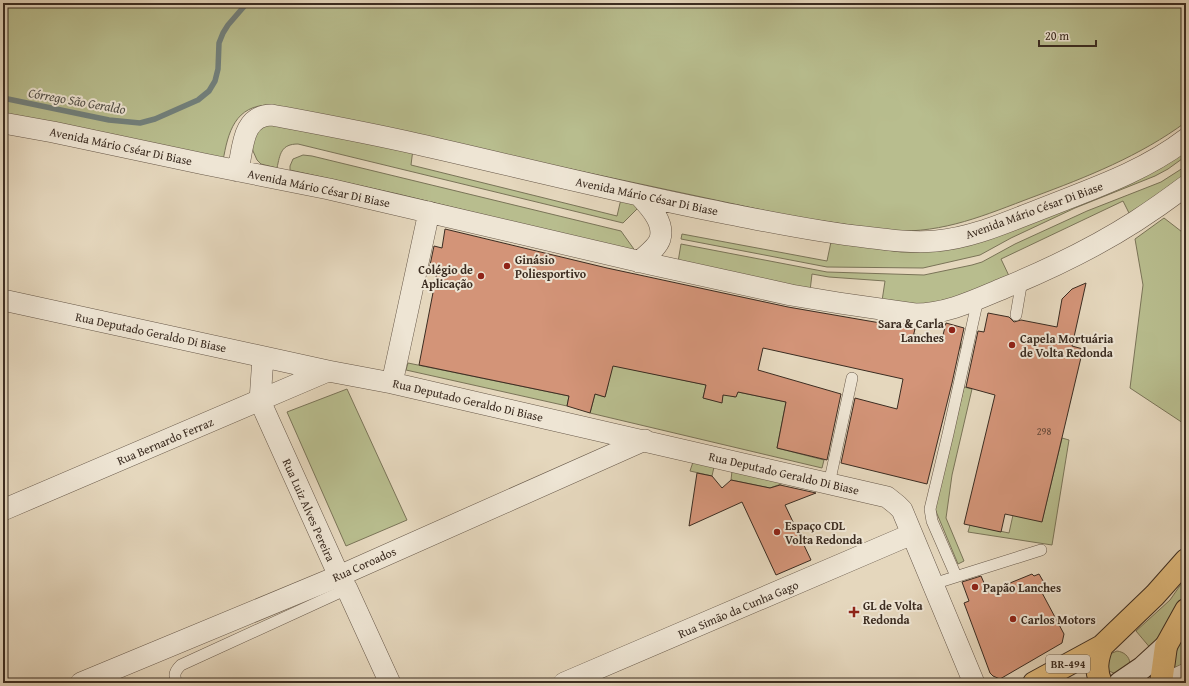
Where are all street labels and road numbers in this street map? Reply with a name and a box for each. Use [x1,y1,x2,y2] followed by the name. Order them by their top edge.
[48,123,194,169] street label: Avenida Mário Cséar Di Biase
[246,165,392,211] street label: Avenida Mário César Di Biase
[574,173,720,219] street label: Avenida Mário César Di Biase
[963,177,1105,243] street label: Avenida Mário César Di Biase
[74,308,228,356] street label: Rua Deputado Geraldo Di Biase
[391,374,545,426] street label: Rua Deputado Geraldo Di Biase
[114,413,216,469] street label: Rua Bernardo Ferraz
[707,447,861,499] street label: Rua Deputado Geraldo Di Biase
[279,456,339,564] street label: Rua Luiz Alves Pereira
[329,542,399,586] street label: Rua Coroados
[675,576,801,642] street label: Rua Simão da Cunha Gago
[1046,655,1090,673] road number: BR-494

